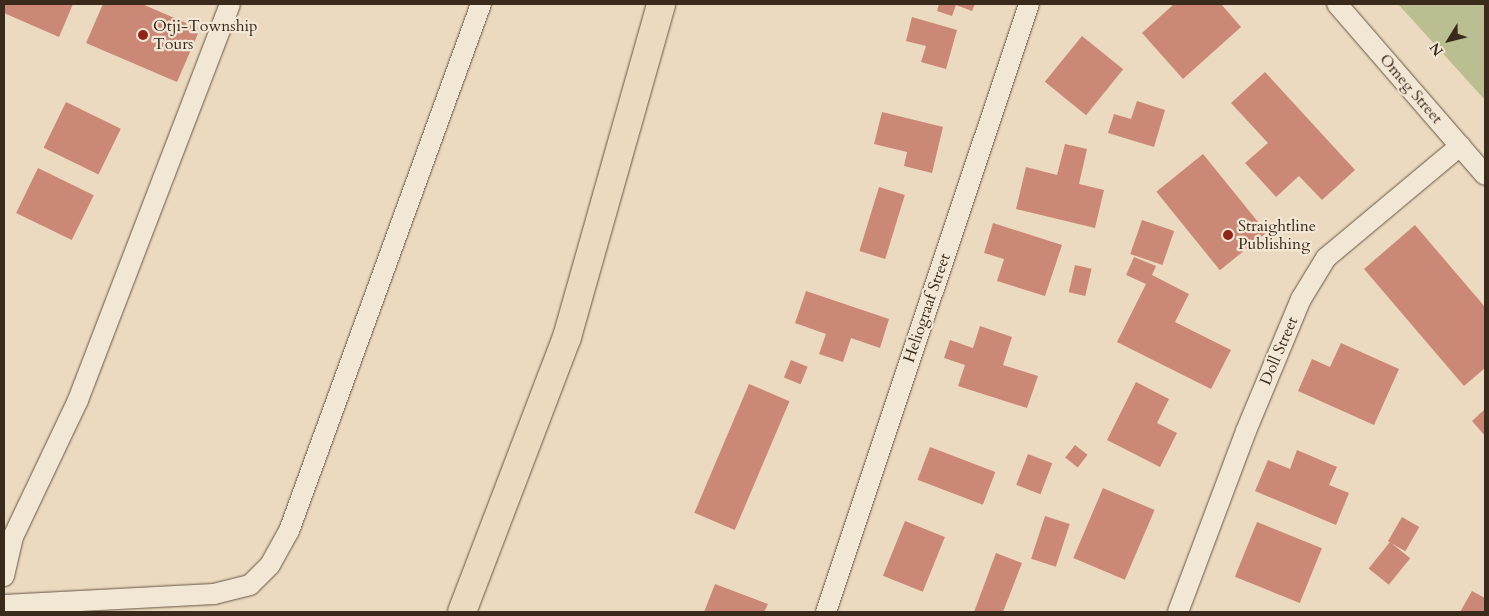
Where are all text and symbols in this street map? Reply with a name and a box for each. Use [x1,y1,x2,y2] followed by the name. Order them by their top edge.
[1424,15,1474,65] north arrow
[153,16,257,54] place label: Otji-Township Tours
[137,29,149,41] marker: Otji-Township Tours
[1425,39,1448,60] text: N
[1375,50,1447,128] street label: Omeg Street
[1238,216,1316,254] place label: Straightline Publishing
[1222,229,1234,241] marker: Straightline Publishing
[899,251,955,365] street label: Heliograaf Street
[1256,314,1302,388] street label: Doll Street

